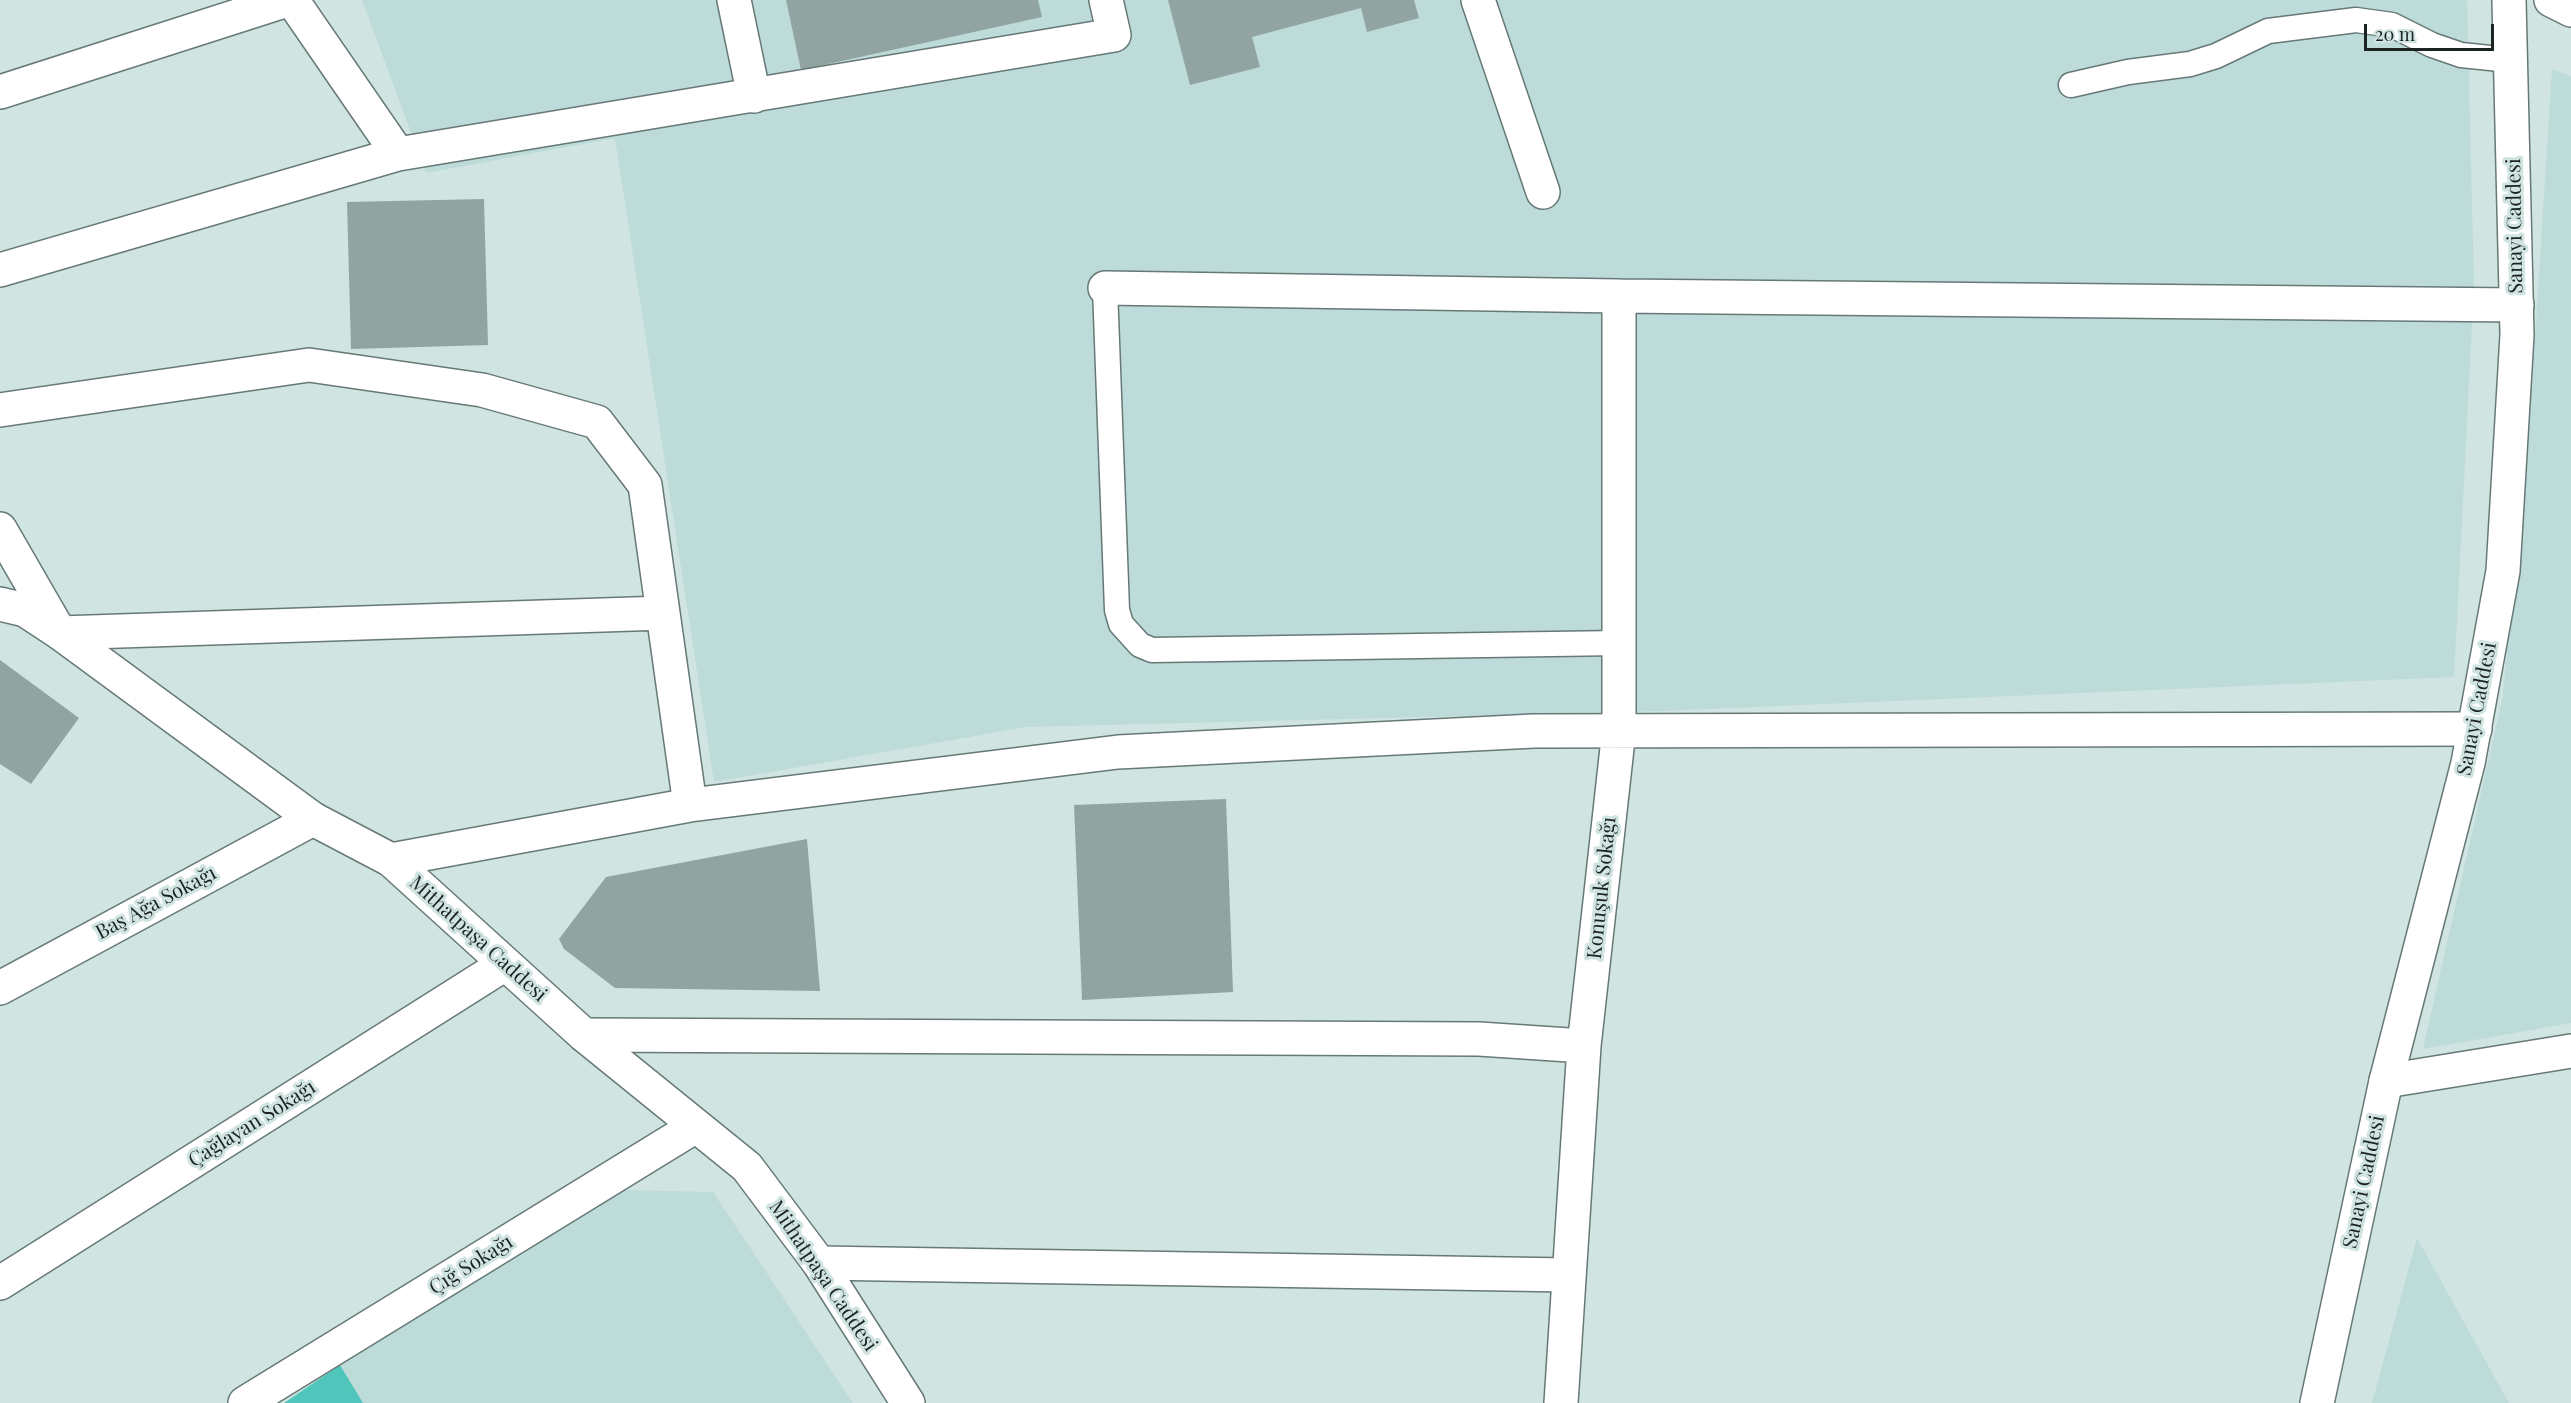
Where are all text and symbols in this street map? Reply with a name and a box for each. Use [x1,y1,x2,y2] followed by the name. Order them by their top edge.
[2367,12,2498,50] scale bar
[2375,22,2415,46] text: 20 m
[2502,158,2528,294] street label: Sanayi Caddesi
[2452,640,2502,778] street label: Sanayi Caddesi
[1583,816,1621,960] street label: Konuşuk Sokağı
[92,861,220,945] street label: Baş Ağa Sokağı
[404,871,552,1007] street label: Mithatpaşa Caddesi
[184,1075,320,1173] street label: Çağlayan Sokağı
[2338,1113,2390,1251] street label: Sanayi Caddesi
[764,1196,882,1356] street label: Mithatpaşa Caddesi
[425,1230,517,1300] street label: Çığ Sokağı

